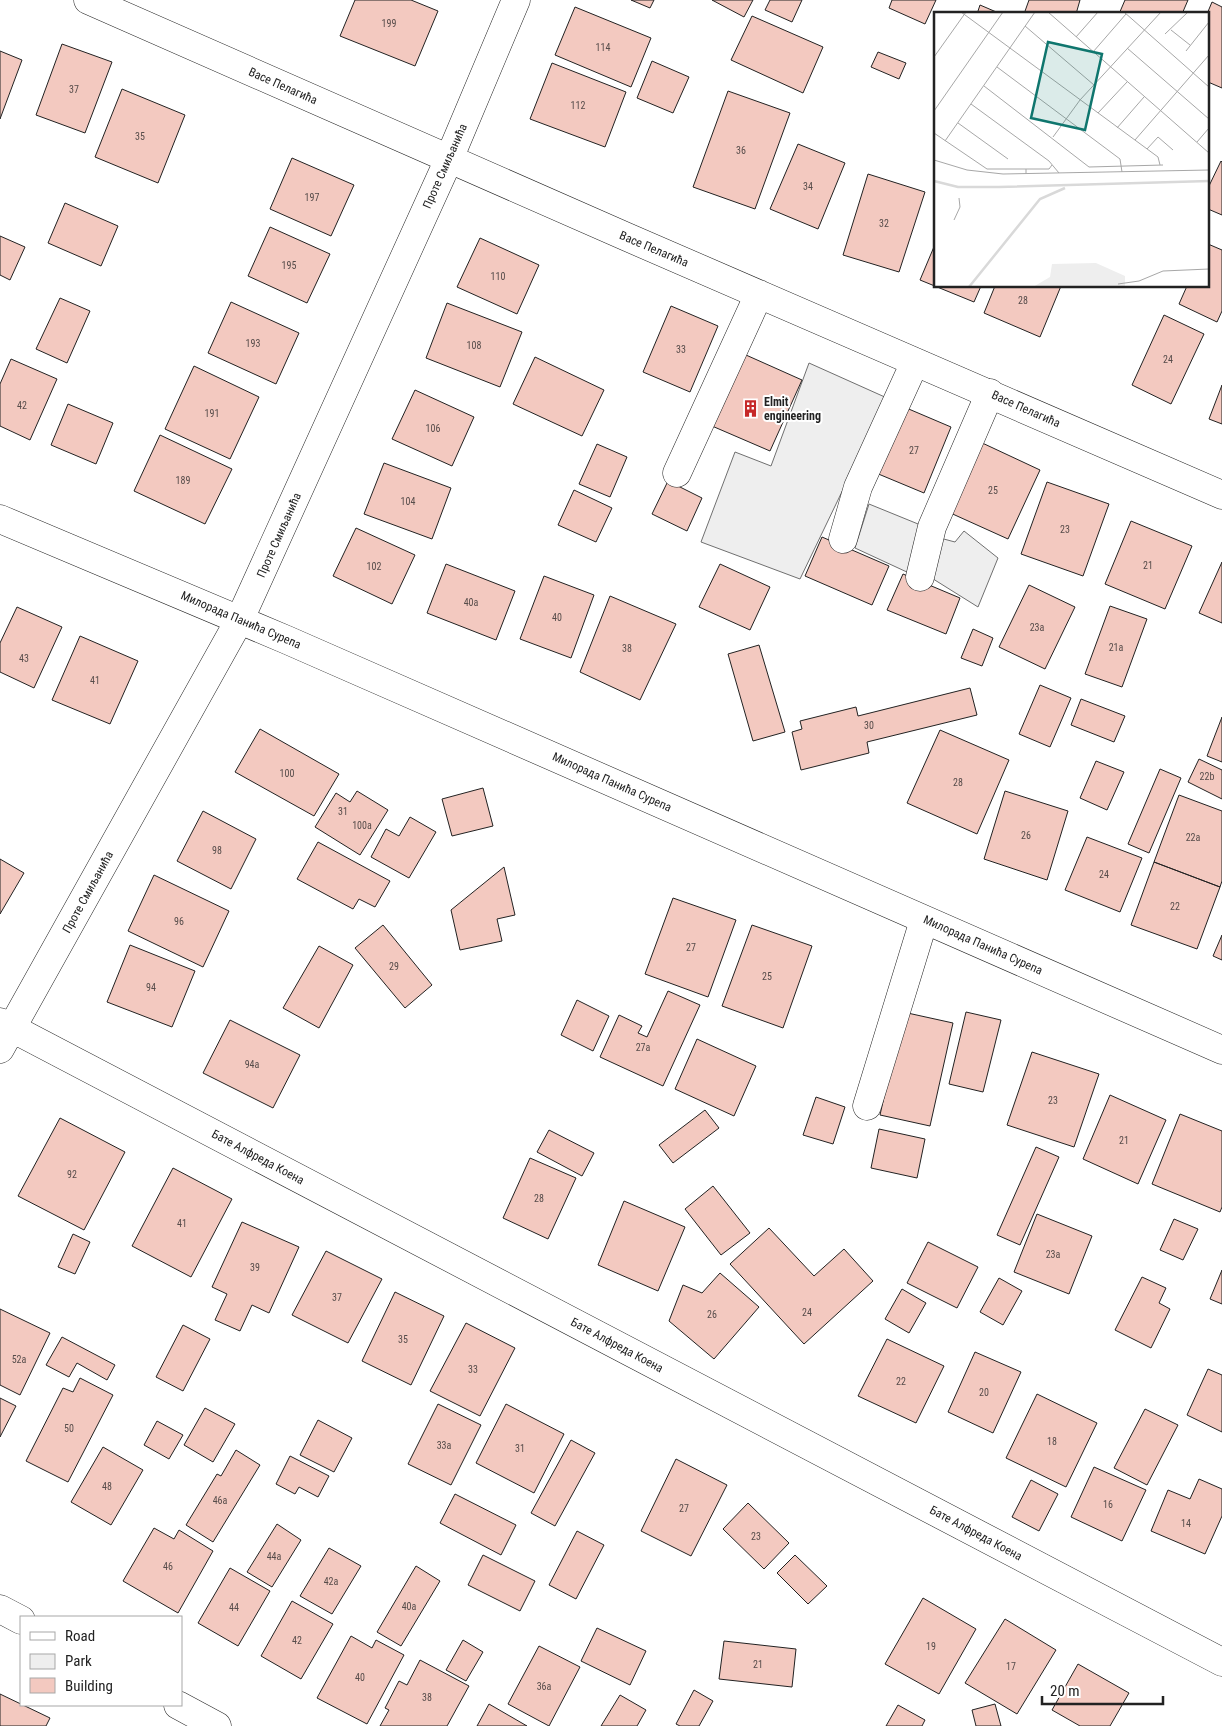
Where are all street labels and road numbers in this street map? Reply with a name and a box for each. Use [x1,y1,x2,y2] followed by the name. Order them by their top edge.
[247,65,320,107] street label: Васе Пелагића
[420,121,470,211] street label: Проте Смиљанића
[617,228,691,270] street label: Васе Пелагића
[990,388,1063,430] street label: Васе Пелагића
[254,490,304,580] street label: Проте Смиљанића
[179,588,303,652] street label: Милорада Панића Сурепа
[550,749,674,815] street label: Милорада Панића Сурепа
[60,848,116,935] street label: Проте Смиљанића
[921,912,1045,978] street label: Милорада Панића Сурепа
[209,1127,307,1187] street label: Бате Алфреда Коена
[568,1315,666,1375] street label: Бате Алфреда Коена
[927,1503,1025,1563] street label: Бате Алфреда Коена

